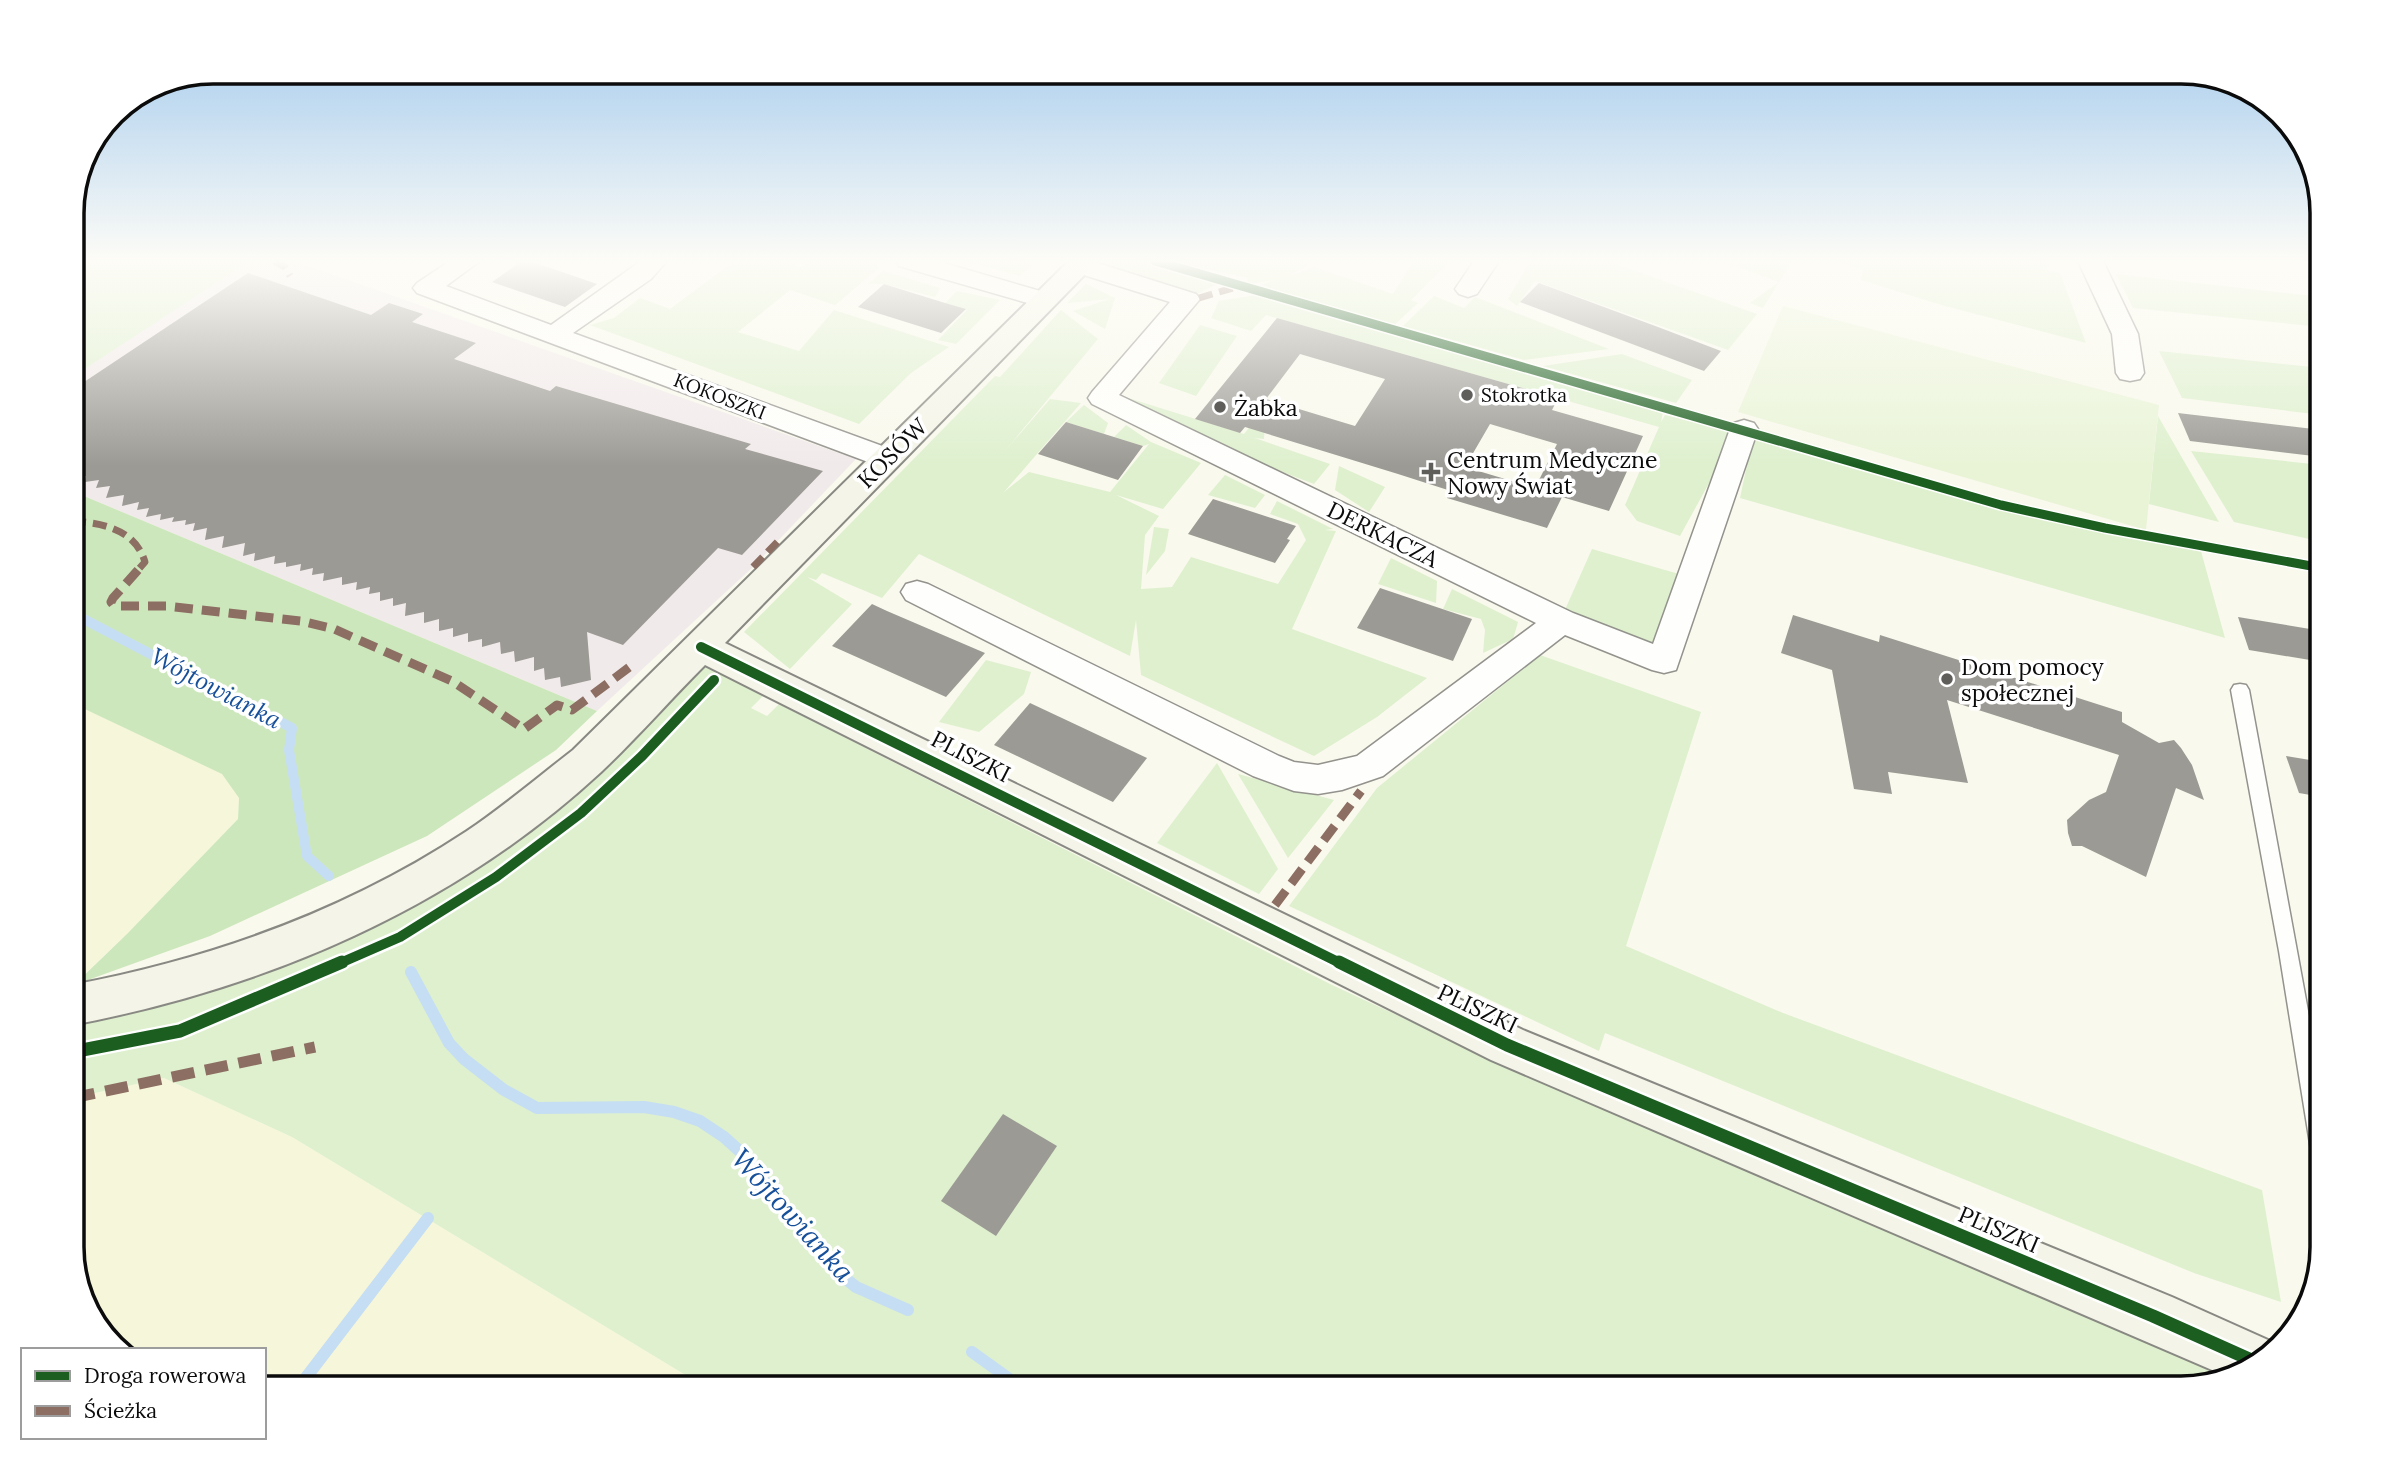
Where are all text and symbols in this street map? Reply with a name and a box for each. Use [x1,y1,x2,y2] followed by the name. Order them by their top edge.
[671,367,769,425] street label: KOKOSZKI
[1481,383,1567,407] place label: Stokrotka
[1459,387,1475,403] marker: Stokrotka
[1234,393,1298,422] place label: Żabka
[1212,399,1228,415] marker: Żabka
[851,411,934,494] street label: KOSÓW
[1447,445,1658,500] place label: Centrum Medyczne Nowy Świat
[1421,462,1441,482] marker: Centrum Medyczne Nowy Świat
[1323,495,1444,574] street label: DERKACZA
[145,641,287,736] water label: Wójtowianka
[1961,652,2105,707] place label: Dom pomocy społecznej
[1939,671,1955,687] marker: Dom pomocy społecznej
[926,724,1016,788] street label: PLISZKI
[1433,977,1523,1039] street label: PLISZKI
[724,1141,863,1290] water label: Wójtowianka
[1954,1199,2044,1259] street label: PLISZKI
[21,1348,266,1439] legend
[84,1362,246,1389] text: Droga rowerowa
[84,1397,157,1424] text: Ścieżka

